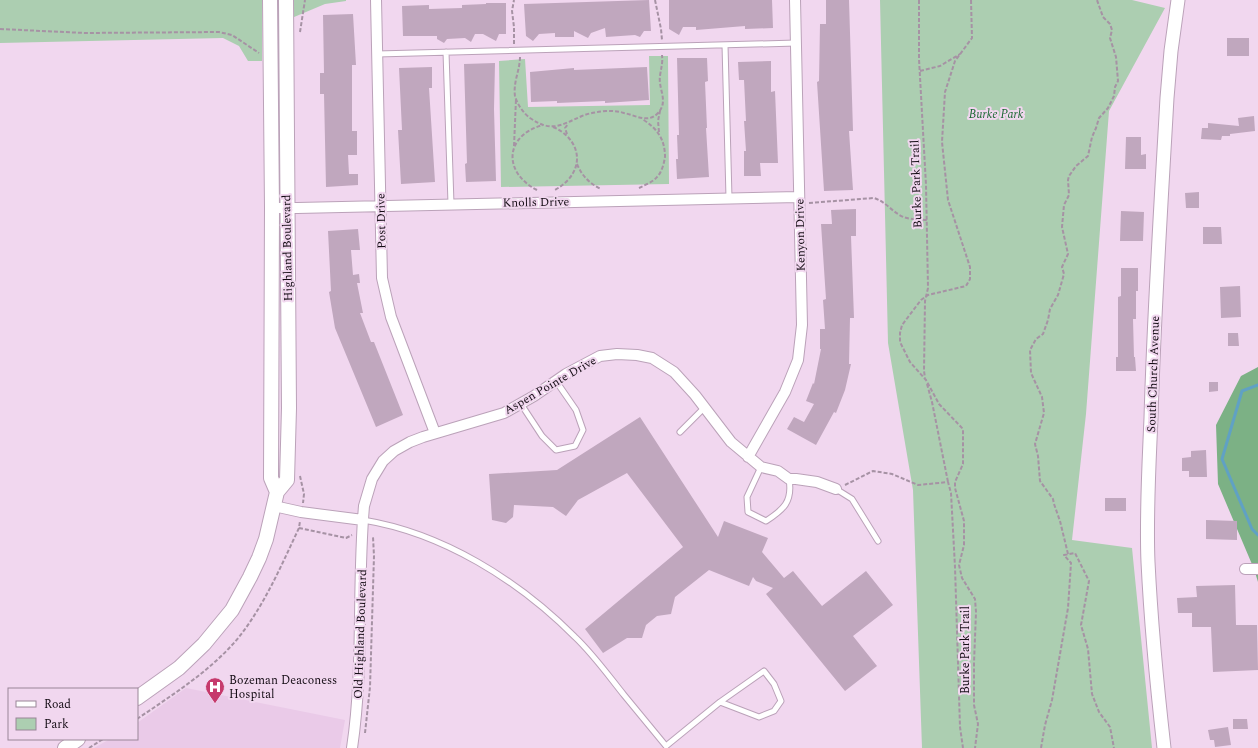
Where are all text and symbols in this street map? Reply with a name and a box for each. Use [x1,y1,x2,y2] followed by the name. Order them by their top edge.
[969,105,1024,124] park label: Burke Park
[905,140,928,228] street label: Burke Park Trail
[502,192,570,213] street label: Knolls Drive
[372,193,391,249] street label: Post Drive
[277,194,298,301] street label: Highland Boulevard
[790,198,811,271] street label: Kenyon Drive
[1142,315,1165,433] street label: South Church Avenue
[501,351,600,420] street label: Aspen Pointe Drive
[349,569,372,699] street label: Old Highland Boulevard
[956,606,975,694] street label: Burke Park Trail
[229,671,337,704] place label: Bozeman Deaconess Hospital
[204,676,226,704] hospital icon: Bozeman Deaconess Hospital
[8,688,138,740] legend
[44,695,71,714] text: Road
[44,715,69,734] text: Park

